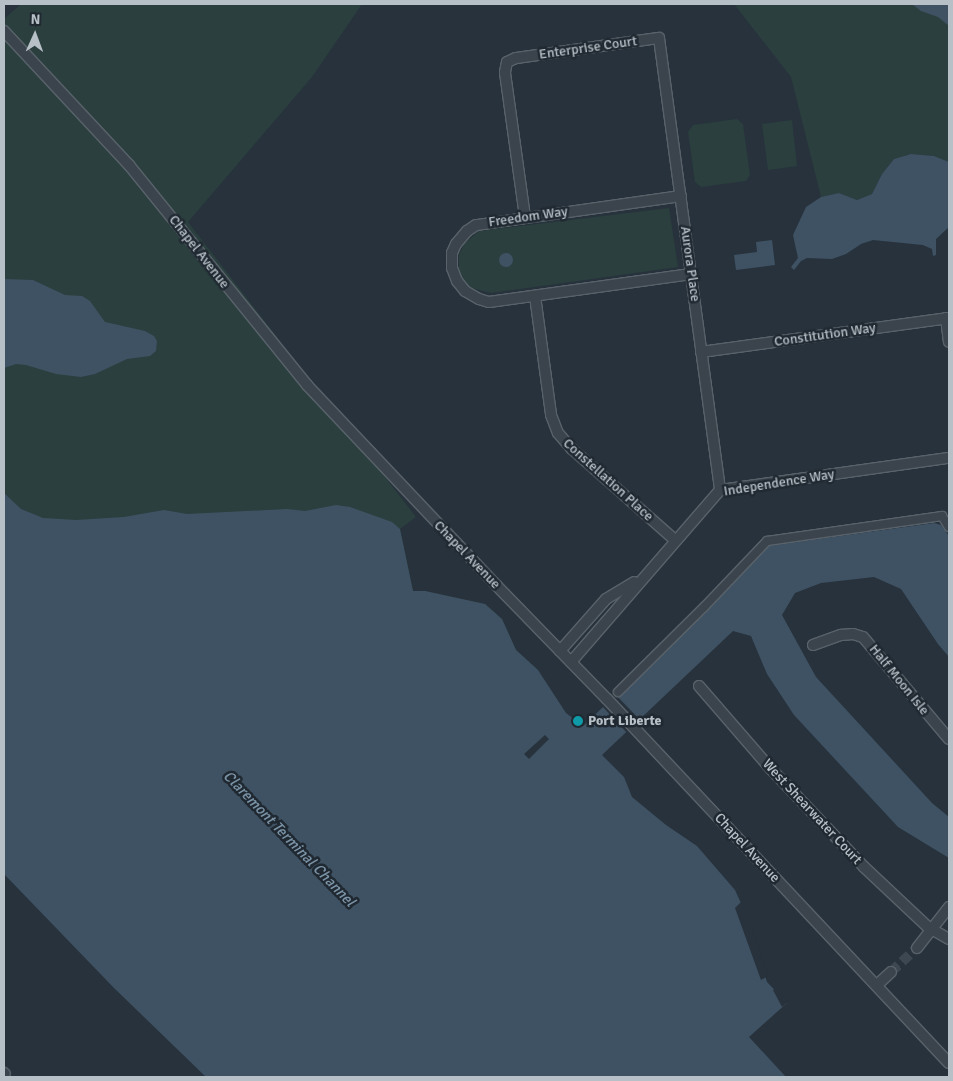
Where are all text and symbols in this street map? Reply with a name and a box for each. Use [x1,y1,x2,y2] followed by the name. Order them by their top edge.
[10,10,60,60] north arrow
[30,11,41,28] text: N
[538,33,638,63] street label: Enterprise Court
[487,203,569,231] street label: Freedom Way
[165,212,233,292] street label: Chapel Avenue
[676,225,704,303] street label: Aurora Place
[773,320,877,350] street label: Constitution Way
[559,435,657,525] street label: Constellation Place
[722,466,836,500] street label: Independence Way
[430,517,504,593] street label: Chapel Avenue
[865,641,933,719] street label: Half Moon Isle
[588,713,662,729] place label: Port Liberte
[572,715,584,727] marker: Port Liberte
[759,756,865,868] street label: West Shearwater Court
[219,767,359,911] water label: Claremont Terminal Channel
[711,810,783,886] street label: Chapel Avenue

